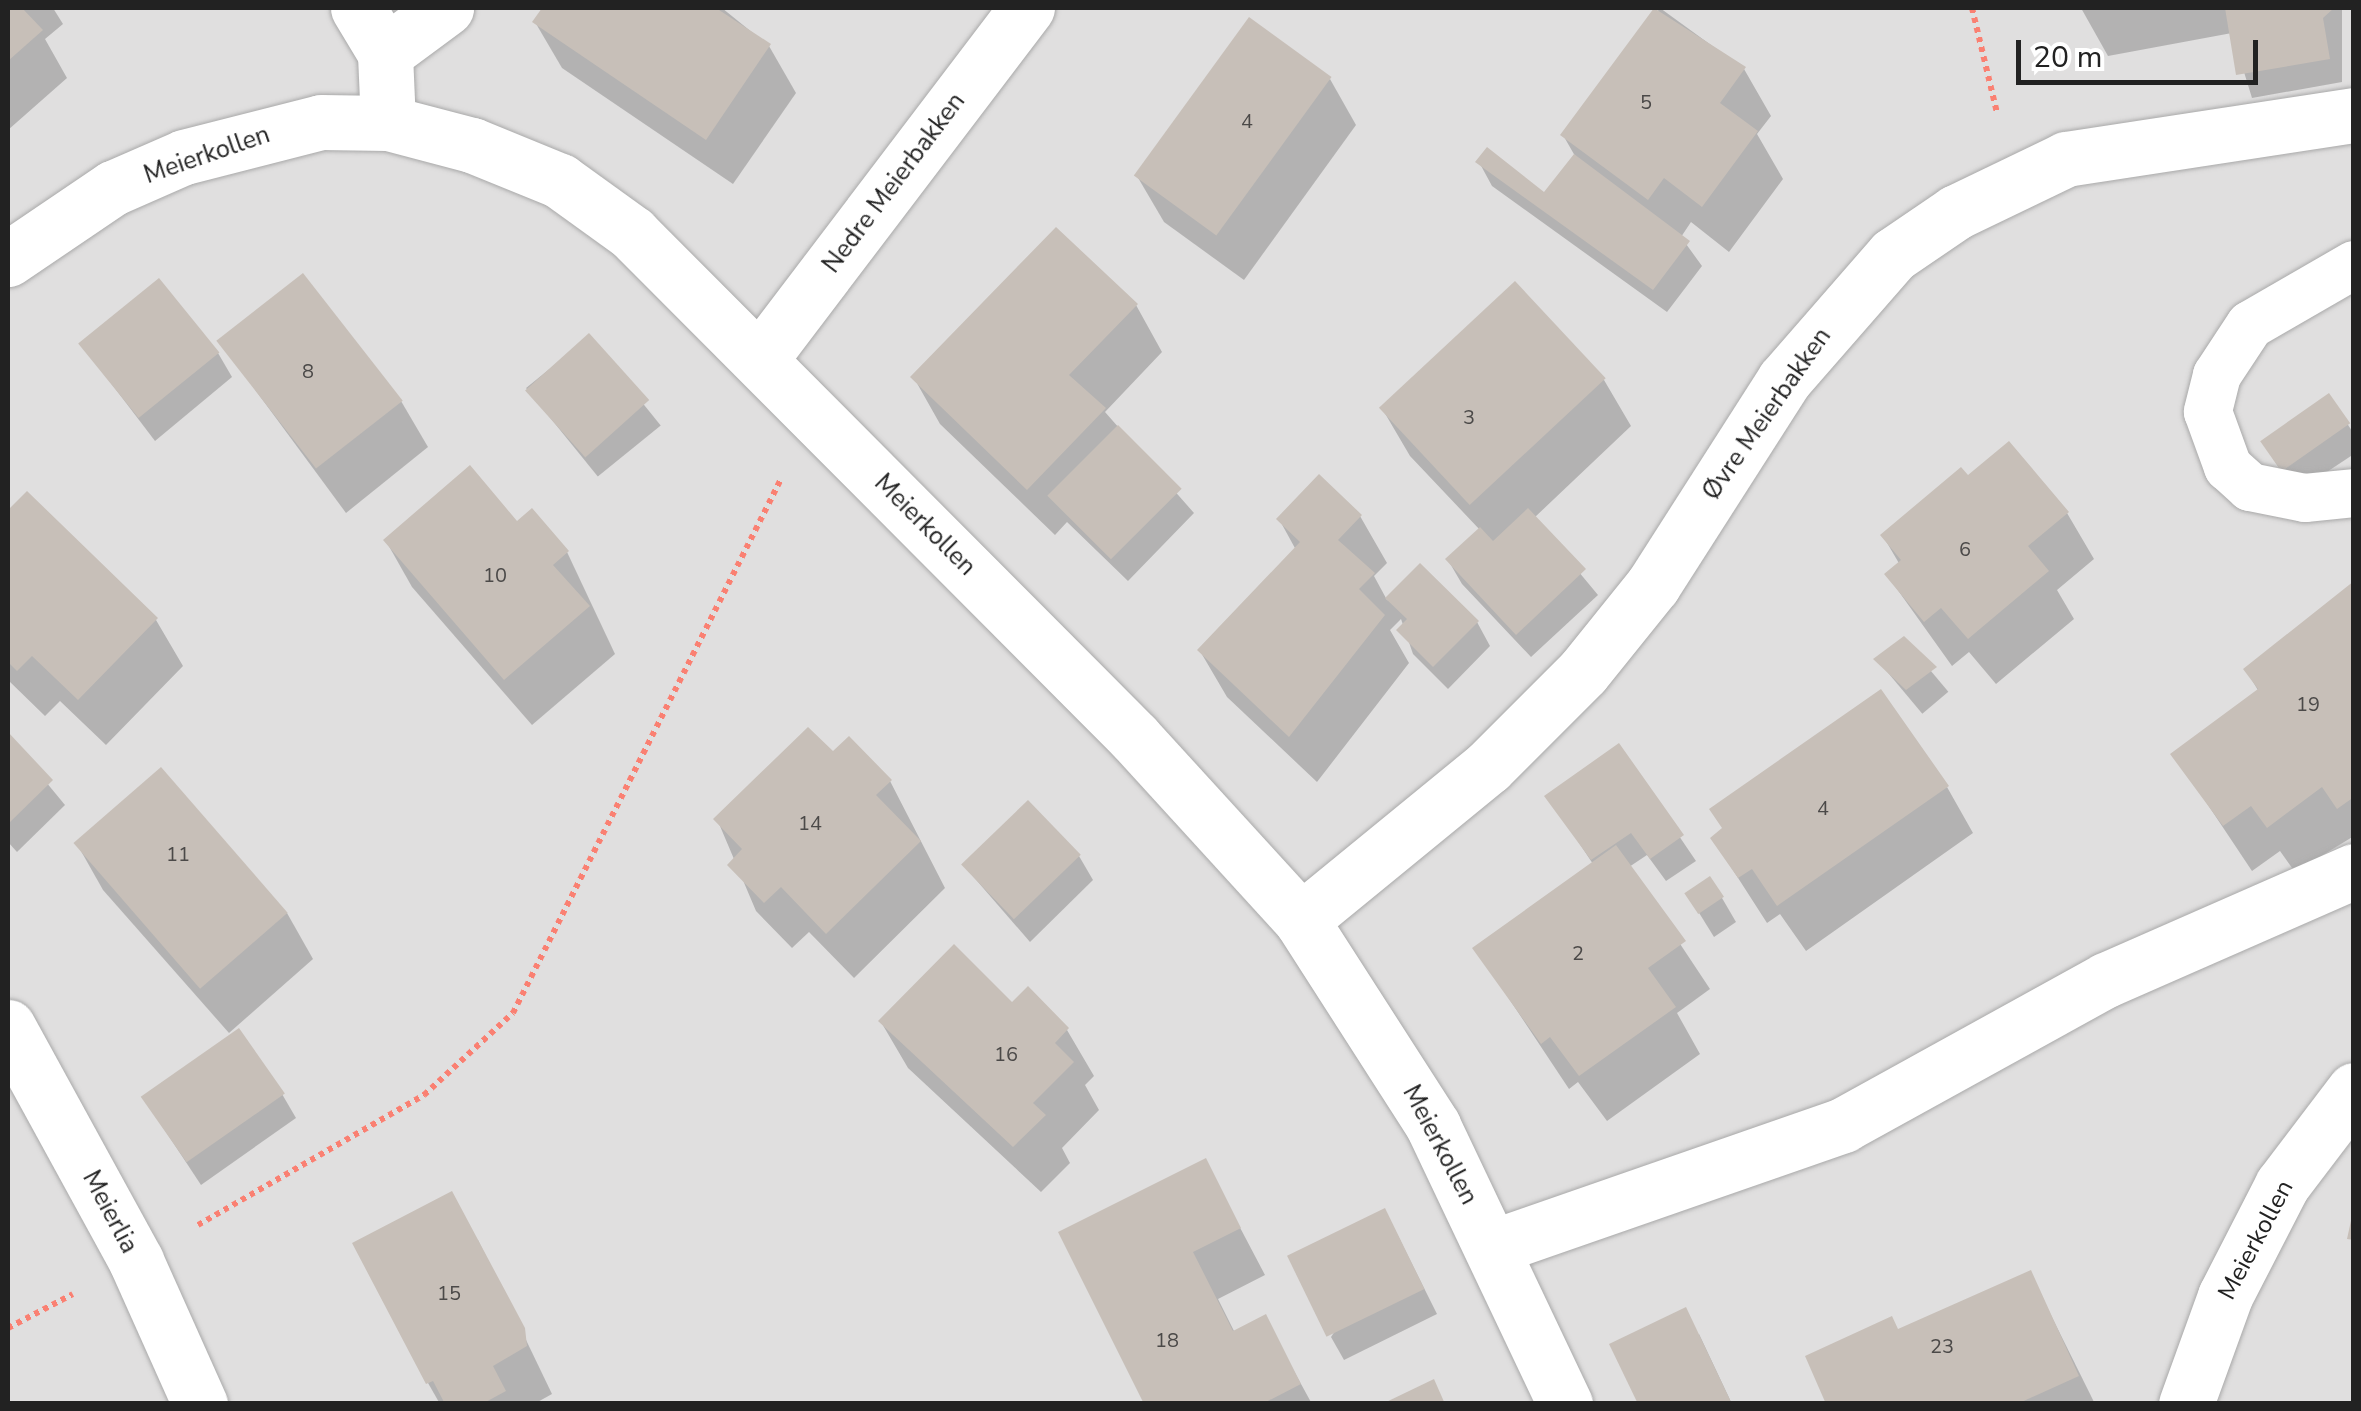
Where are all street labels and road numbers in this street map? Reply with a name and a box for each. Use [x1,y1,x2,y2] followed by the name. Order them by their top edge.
[817,87,971,279] street label: Nedre Meierbakken
[140,119,274,191] street label: Meierkollen
[1696,322,1838,506] street label: Øvre Meierbakken
[868,468,982,582] street label: Meierkollen
[1396,1080,1484,1210] street label: Meierkollen
[76,1166,144,1258] street label: Meierlia
[2212,1175,2300,1305] street label: Meierkollen

